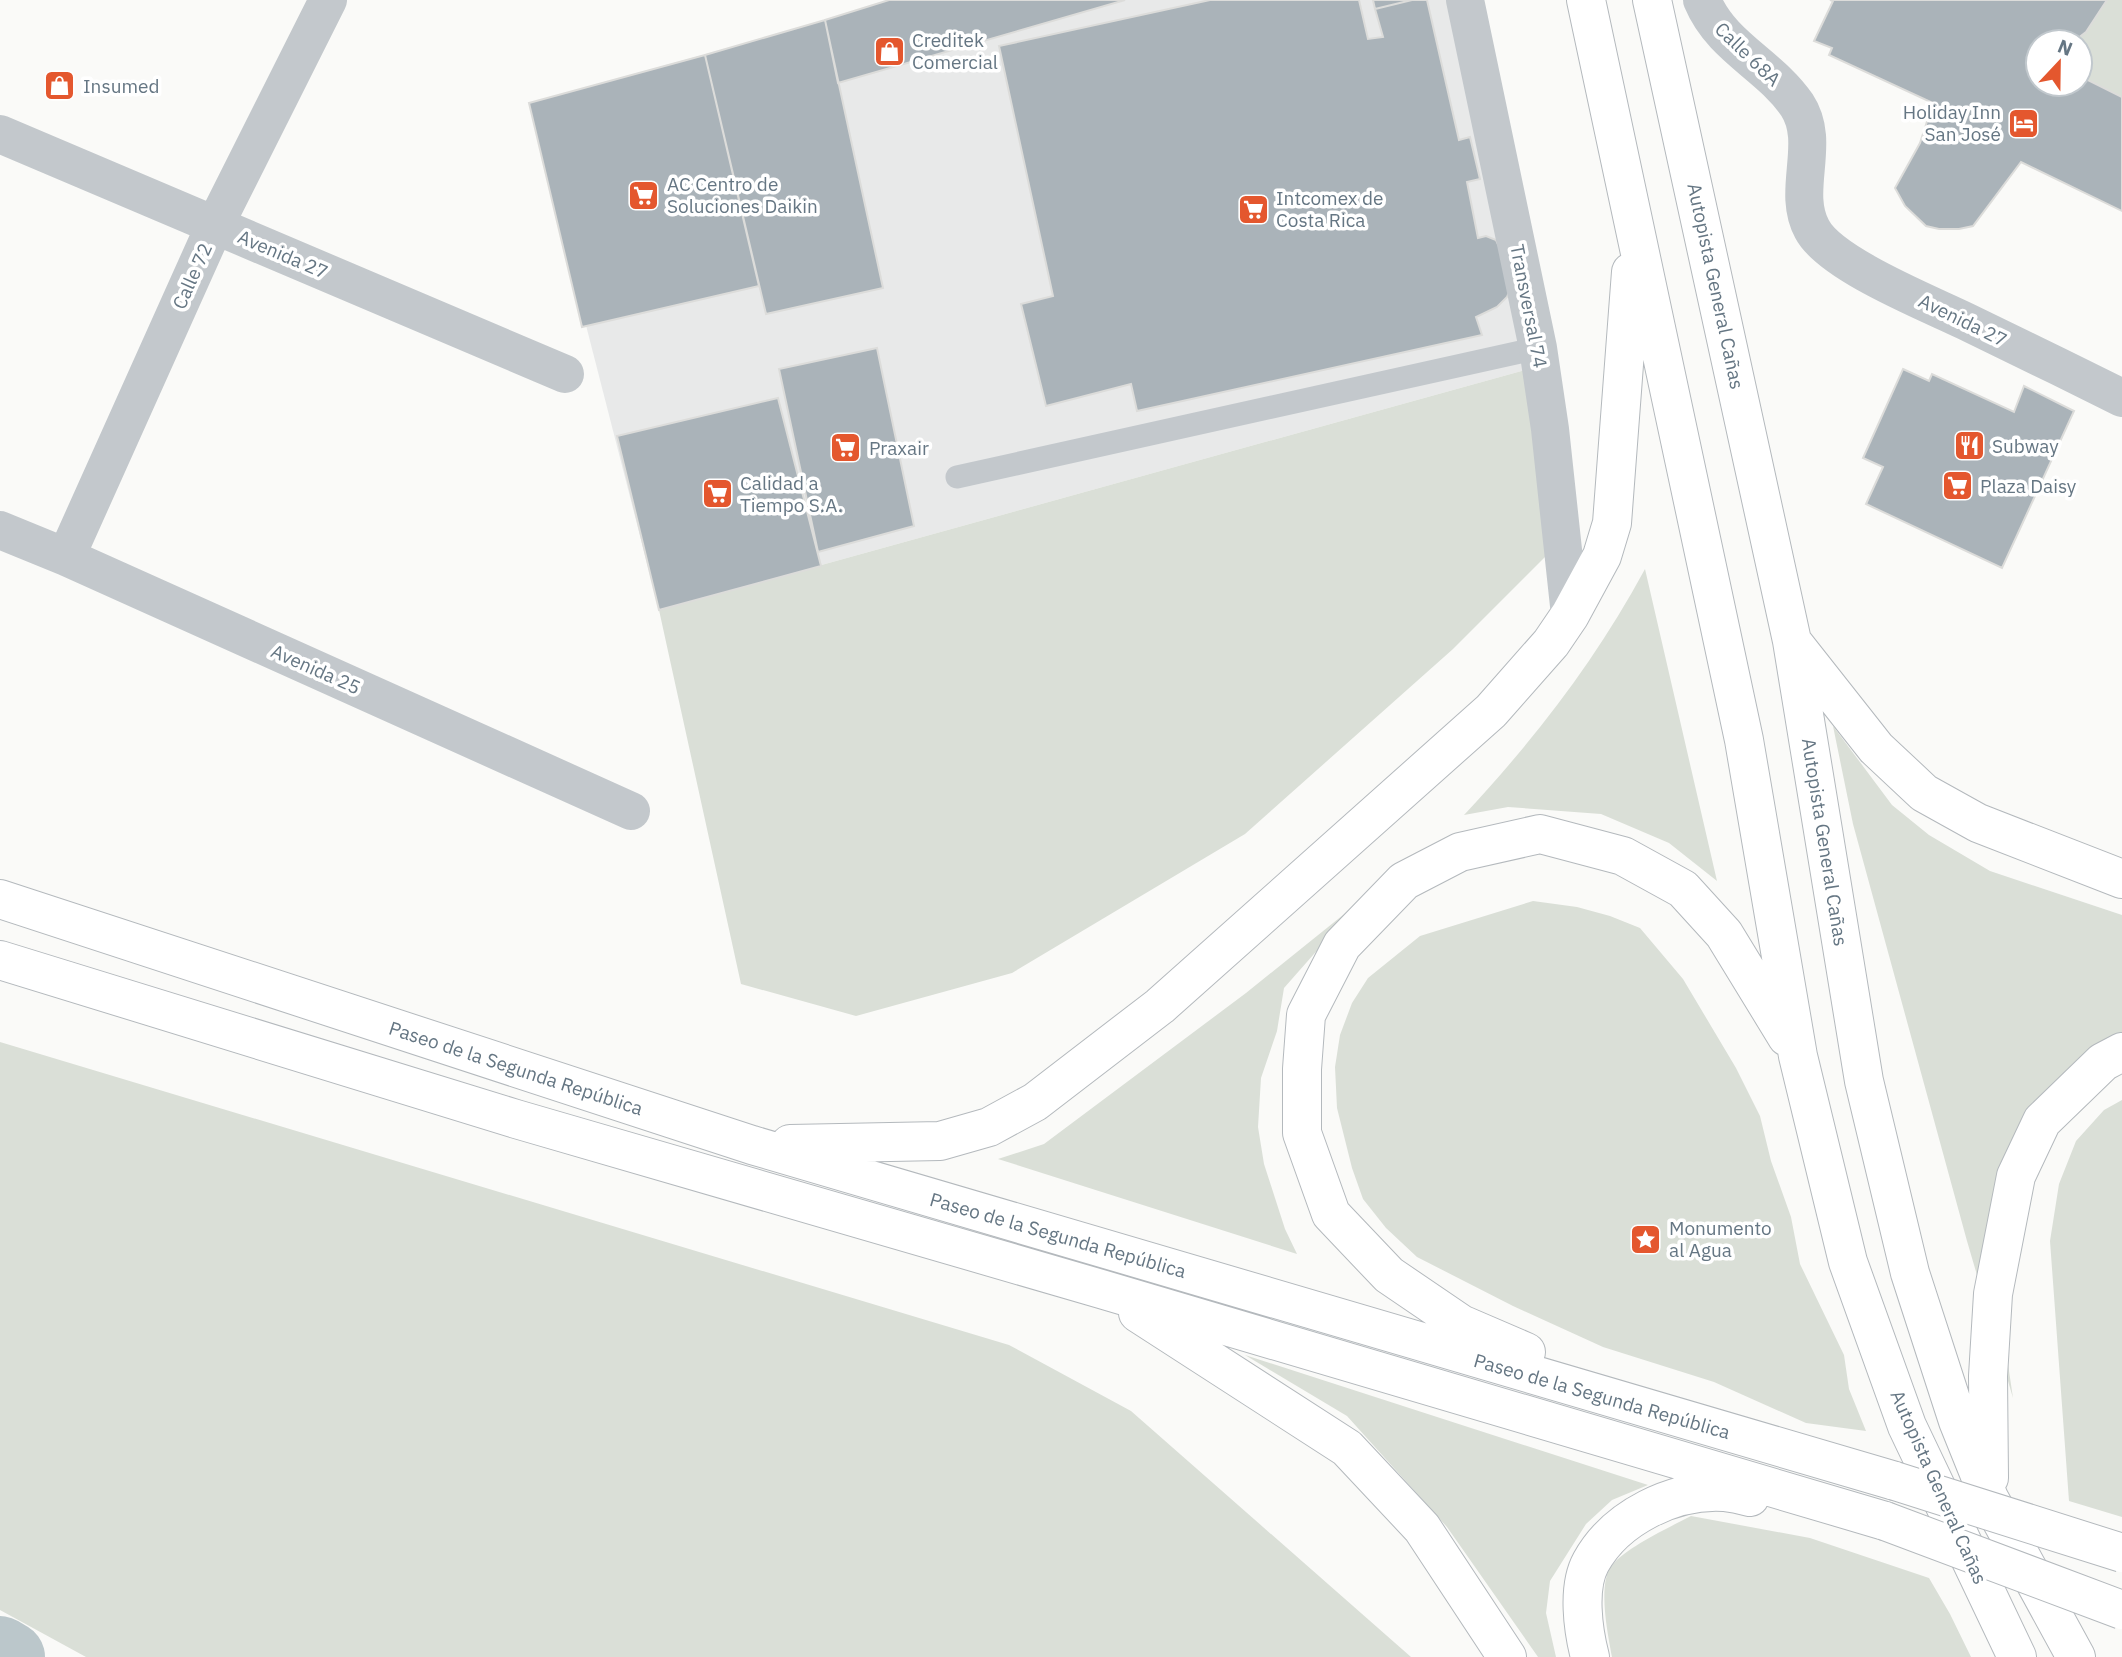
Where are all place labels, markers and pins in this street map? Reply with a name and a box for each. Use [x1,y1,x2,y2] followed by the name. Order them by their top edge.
[912,28,998,74] place label: Creditek Comercial
[872,34,906,68] shop icon: Creditek Comercial
[43,69,77,103] shop icon: Insumed
[83,74,159,98] place label: Insumed
[1903,100,2001,146] place label: Holiday Inn San José
[2007,106,2041,140] hotel icon: Holiday Inn San José
[667,172,818,218] place label: AC Centro de Soluciones Daikin
[627,178,661,212] supermarket icon: AC Centro de Soluciones Daikin
[1276,186,1383,232] place label: Intcomex de Costa Rica
[1236,192,1270,226] supermarket icon: Intcomex de Costa Rica
[1952,429,1986,463] restaurant icon: Subway
[829,431,863,465] supermarket icon: Praxair
[1992,434,2059,458] place label: Subway
[869,436,929,460] place label: Praxair
[1940,469,1974,503] supermarket icon: Plaza Daisy
[740,471,843,517] place label: Calidad a Tiempo S.A.
[1980,474,2077,498] place label: Plaza Daisy
[700,477,734,511] supermarket icon: Calidad a Tiempo S.A.
[1669,1216,1772,1262] place label: Monumento al Agua
[1629,1222,1663,1256] place icon: Monumento al Agua

